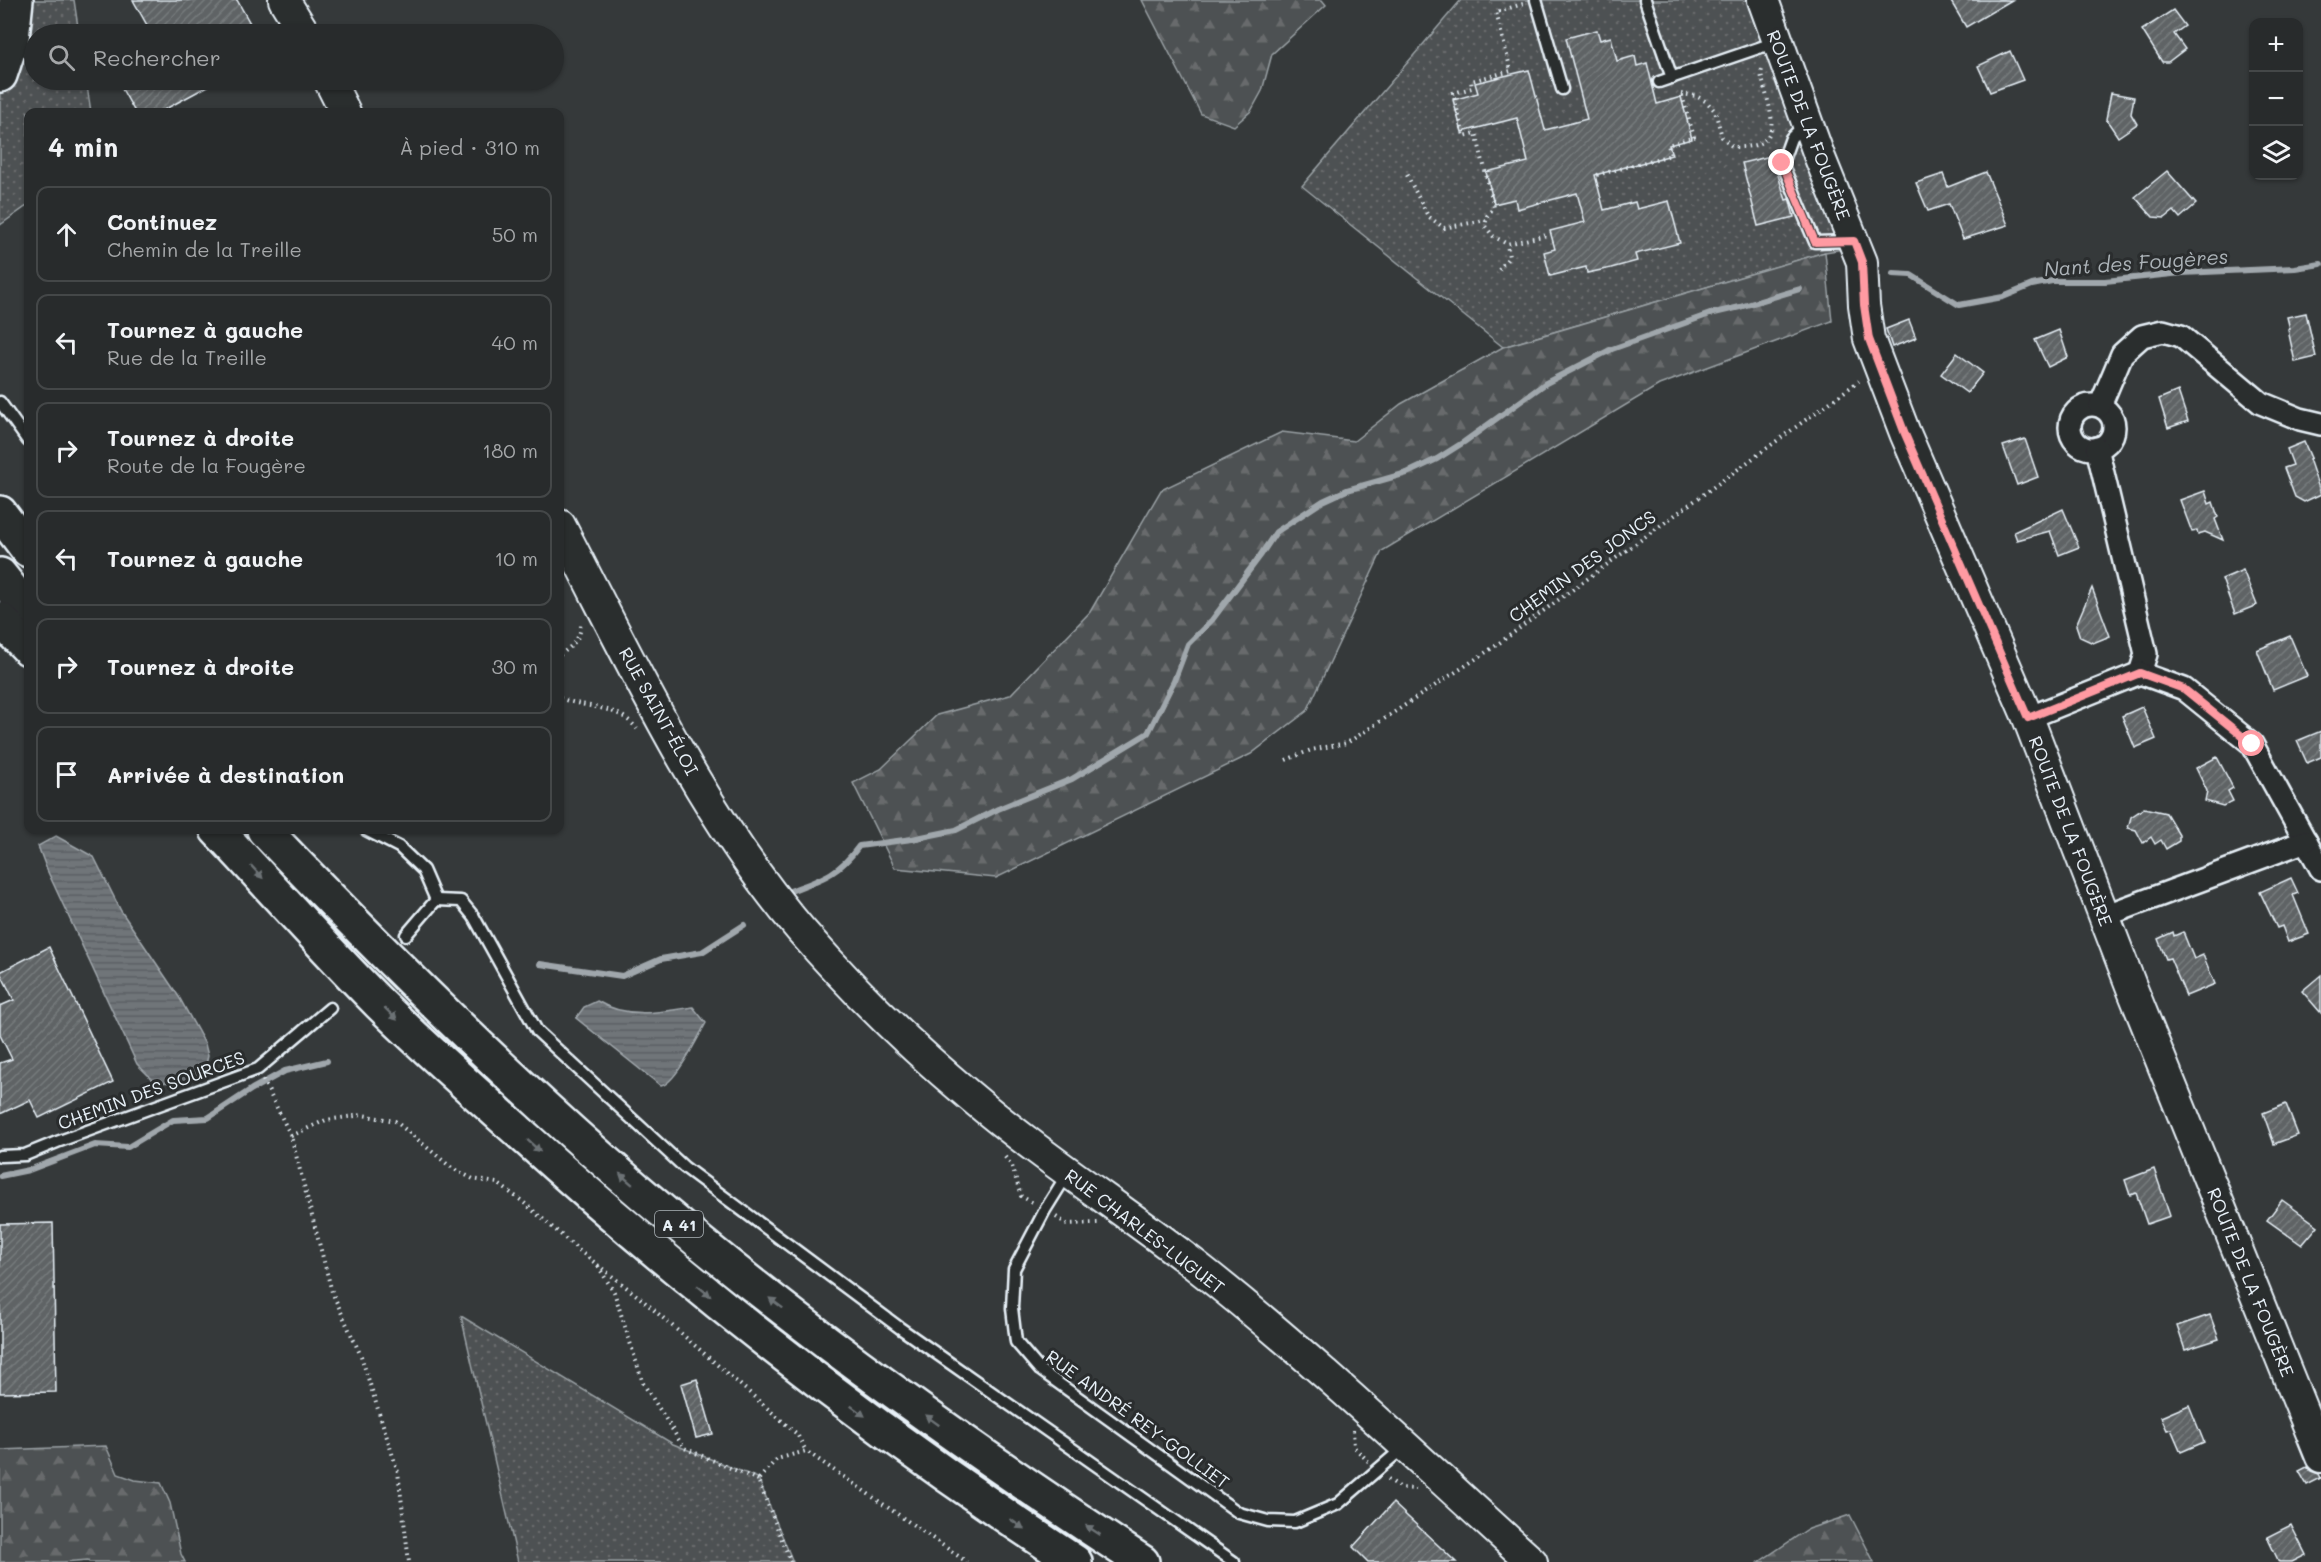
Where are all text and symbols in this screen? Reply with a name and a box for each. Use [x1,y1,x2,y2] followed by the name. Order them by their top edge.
[2249,18,2303,180] map controls
[2249,18,2303,72] button: +
[24,24,564,90] search box
[1762,26,1856,224] street label: ROUTE DE LA FOUGÈRE
[45,41,78,74] icon: search
[93,43,221,72] text: Rechercher
[2249,72,2303,126] button: −
[2249,126,2303,180] button: layers
[48,130,118,164] text: 4 min
[399,134,540,160] text: À pied · 310 m
[1768,149,1794,175] route end
[107,207,217,236] text: Continuez
[50,218,83,251] icon: ahead
[492,221,538,247] text: 50 m
[107,236,302,262] text: Chemin de la Treille
[2043,243,2229,281] water label: Nant des Fougères
[107,315,303,344] text: Tournez à gauche
[50,326,83,359] icon: left
[492,329,538,355] text: 40 m
[107,344,267,370] text: Rue de la Treille
[107,423,294,452] text: Tournez à droite
[50,434,83,467] icon: right
[482,437,538,463] text: 180 m
[107,452,306,478] text: Route de la Fougère
[1504,504,1660,628] street label: CHEMIN DES JONCS
[50,542,83,575] icon: left
[107,544,303,573] text: Tournez à gauche
[494,545,538,571] text: 10 m
[614,643,704,779] street label: RUE SAINT-ÉLOI
[50,650,83,683] icon: right
[107,652,294,681] text: Tournez à droite
[492,653,538,679] text: 30 m
[2238,730,2264,756] route start
[2024,732,2118,930] street label: ROUTE DE LA FOUGÈRE
[50,758,83,791] icon: arrive
[107,760,344,789] text: Arrivée à destination
[250,865,264,880] one-way arrow
[383,1006,397,1020] one-way arrow
[54,1045,248,1135] street label: CHEMIN DES SOURCES
[526,1139,541,1152] one-way arrow
[1060,1163,1230,1299] street label: RUE CHARLES-LUGUET
[619,1173,634,1186] one-way arrow
[2202,1184,2300,1380] street label: ROUTE DE LA FOUGÈRE
[655,1211,703,1237] road number: A 41
[696,1285,712,1298] one-way arrow
[768,1297,784,1310] one-way arrow
[1041,1344,1235,1494] street label: RUE ANDRÉ REY-GOLLIET
[851,1404,866,1416] one-way arrow
[925,1414,941,1426] one-way arrow
[1009,1518,1025,1529] one-way arrow
[1086,1524,1102,1536] one-way arrow

